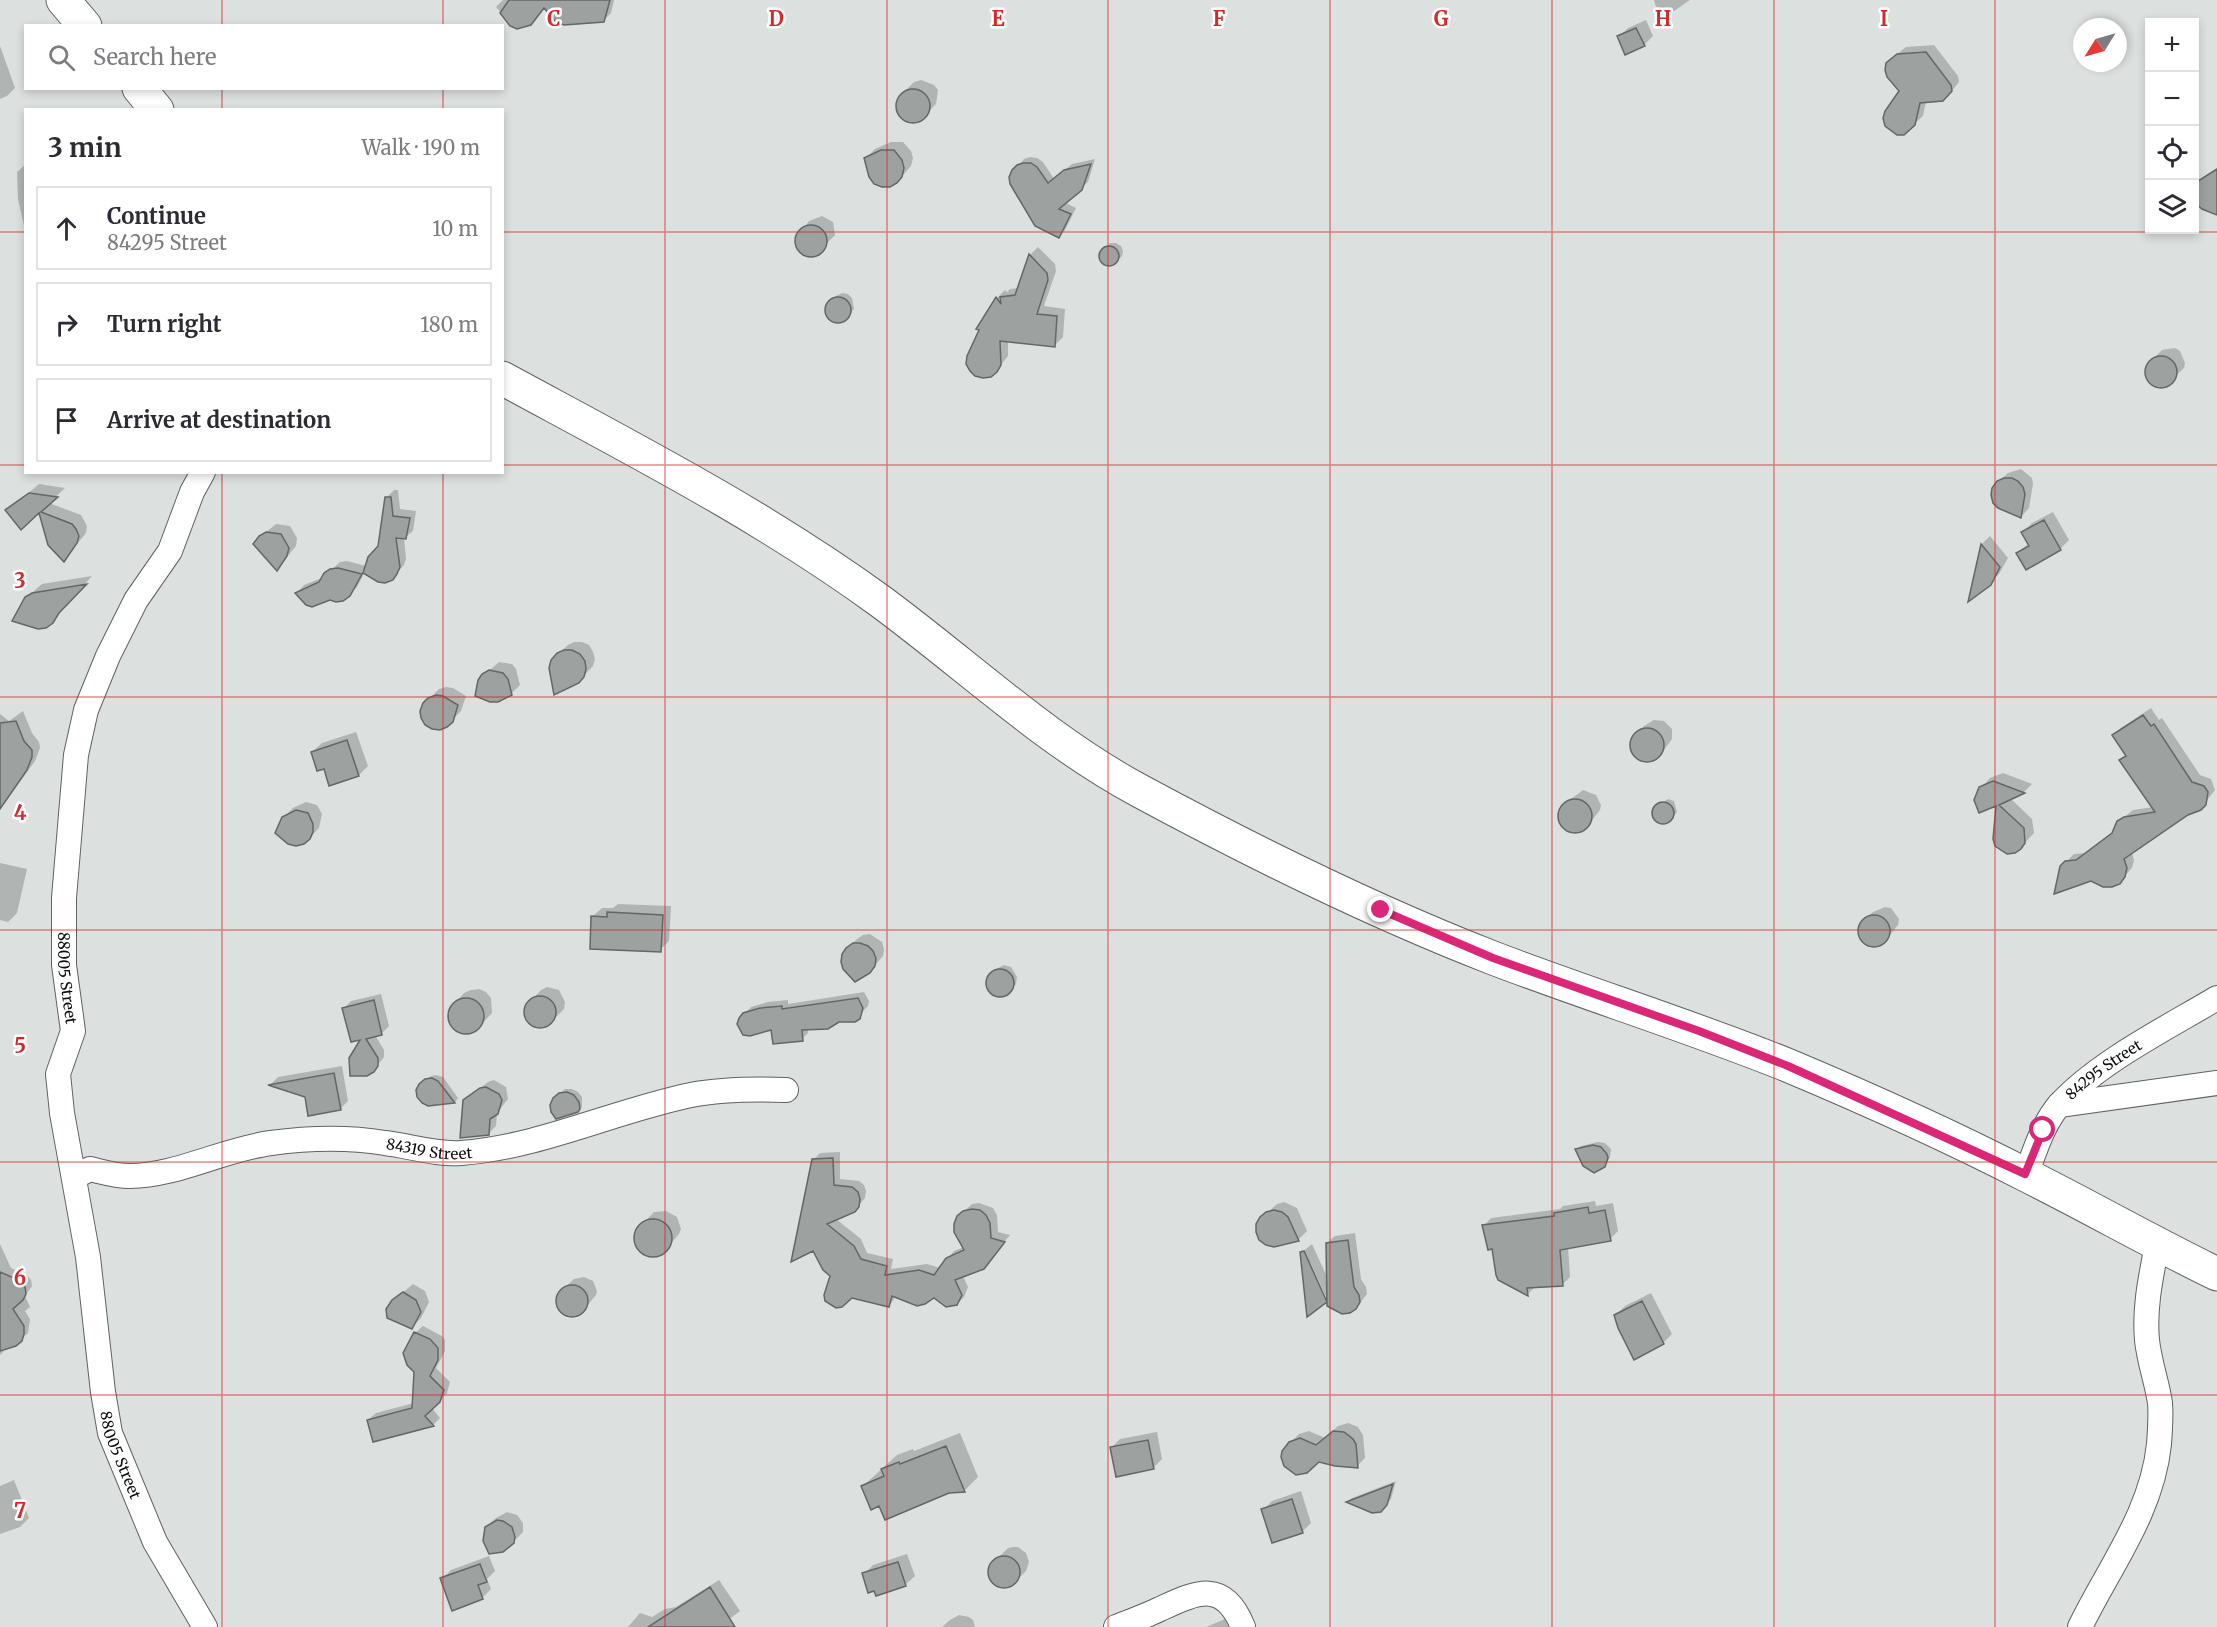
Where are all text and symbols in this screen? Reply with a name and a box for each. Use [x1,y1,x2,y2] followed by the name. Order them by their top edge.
[547,6,561,31] text: C
[768,6,784,31] text: D
[991,6,1005,31] text: E
[1213,6,1226,31] text: F
[1434,6,1449,31] text: G
[1655,6,1671,31] text: H
[1880,6,1888,31] text: I
[2073,18,2127,72] north arrow
[2145,18,2199,234] map controls
[2145,18,2199,72] button: +
[24,24,504,90] search box
[45,41,78,74] icon: search
[93,43,216,71] text: Search here
[2145,72,2199,126] button: −
[2145,126,2199,180] button: locate
[48,131,122,164] text: 3 min
[362,135,480,160] text: Walk · 190 m
[2145,180,2199,234] button: layers
[107,202,206,230] text: Continue
[50,212,83,245] icon: ahead
[432,216,478,241] text: 10 m
[107,230,227,255] text: 84295 Street
[50,308,83,341] icon: right
[107,310,221,338] text: Turn right
[420,312,478,337] text: 180 m
[50,404,83,437] icon: arrive
[107,406,331,434] text: Arrive at destination
[14,568,26,593] text: 3
[14,800,27,825] text: 4
[1367,896,1393,922] route end
[55,932,81,1025] street label: 88005 Street
[14,1033,26,1058] text: 5
[2061,1035,2145,1103] street label: 84295 Street
[2029,1116,2055,1142] route start
[385,1134,473,1163] street label: 84319 Street
[14,1265,26,1290] text: 6
[97,1410,146,1502] street label: 88005 Street
[14,1498,26,1523] text: 7

